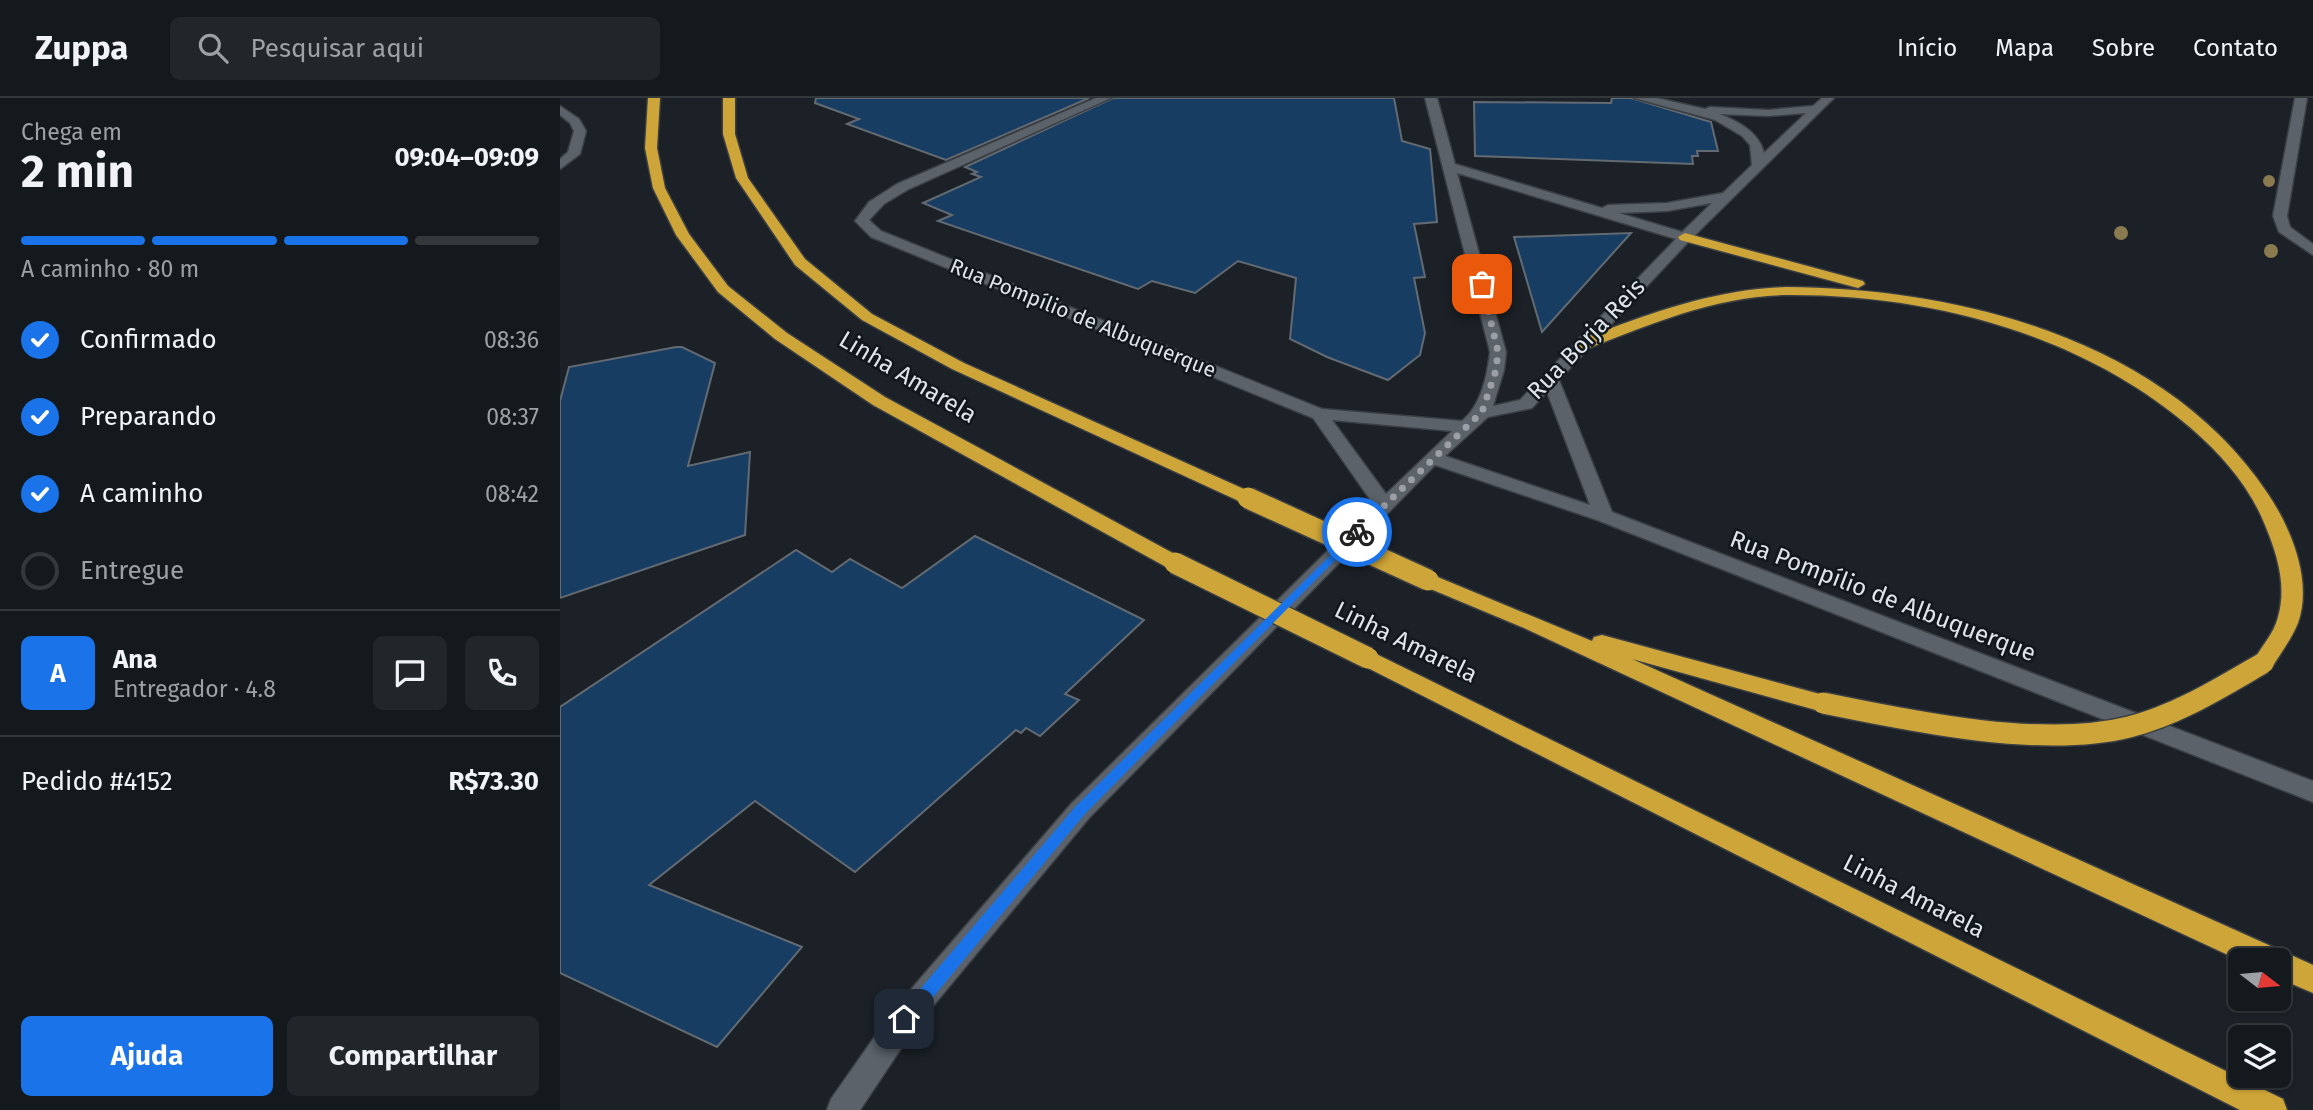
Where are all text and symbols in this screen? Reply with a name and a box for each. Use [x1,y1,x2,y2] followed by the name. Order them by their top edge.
[170,17,660,80] search box
[35,28,128,68] text: Zuppa
[194,29,232,67] icon: search
[250,33,424,64] text: Pesquisar aqui
[1897,34,1957,62] text: Início
[1995,34,2054,62] text: Mapa
[2092,34,2155,62] text: Sobre
[2193,34,2278,62] text: Contato
[21,118,122,146] text: Chega em
[395,142,539,173] text: 09:04–09:09
[21,144,134,199] text: 2 min
[946,253,1220,383] street label: Rua Pompílio de Albuquerque
[1452,254,1512,314] pin
[21,255,199,283] text: A caminho · 80 m
[1463,265,1501,303] icon: bag
[1521,273,1651,405] street label: Rua Borja Reis
[21,321,59,359] icon: check
[80,324,217,355] text: Confirmado
[834,325,982,429] street label: Linha Amarela
[484,326,539,354] text: 08:36
[21,398,59,436] icon: check
[80,401,217,432] text: Preparando
[486,403,539,431] text: 08:37
[21,475,59,513] icon: check
[80,478,203,509] text: A caminho
[485,480,539,508] text: 08:42
[1322,497,1392,567] courier
[1338,513,1376,551] icon: bike
[1726,525,2040,667] street label: Rua Pompílio de Albuquerque
[80,555,184,586] text: Entregue
[1330,595,1482,689] street label: Linha Amarela
[373,636,447,710] button: chat
[465,636,539,710] button: phone
[113,644,158,675] text: Ana
[50,658,66,689] text: A
[113,675,276,703] text: Entregador · 4.8
[21,766,173,797] text: Pedido #4152
[449,766,539,797] text: R$73.30
[1838,848,1990,944] street label: Linha Amarela
[2228,948,2291,1012] north arrow
[2228,948,2291,1088] map controls
[874,989,934,1049] pin
[885,1000,923,1038] icon: home
[21,1016,273,1096] button: Ajuda
[287,1016,539,1096] button: Compartilhar
[2228,1025,2291,1088] button: layers

